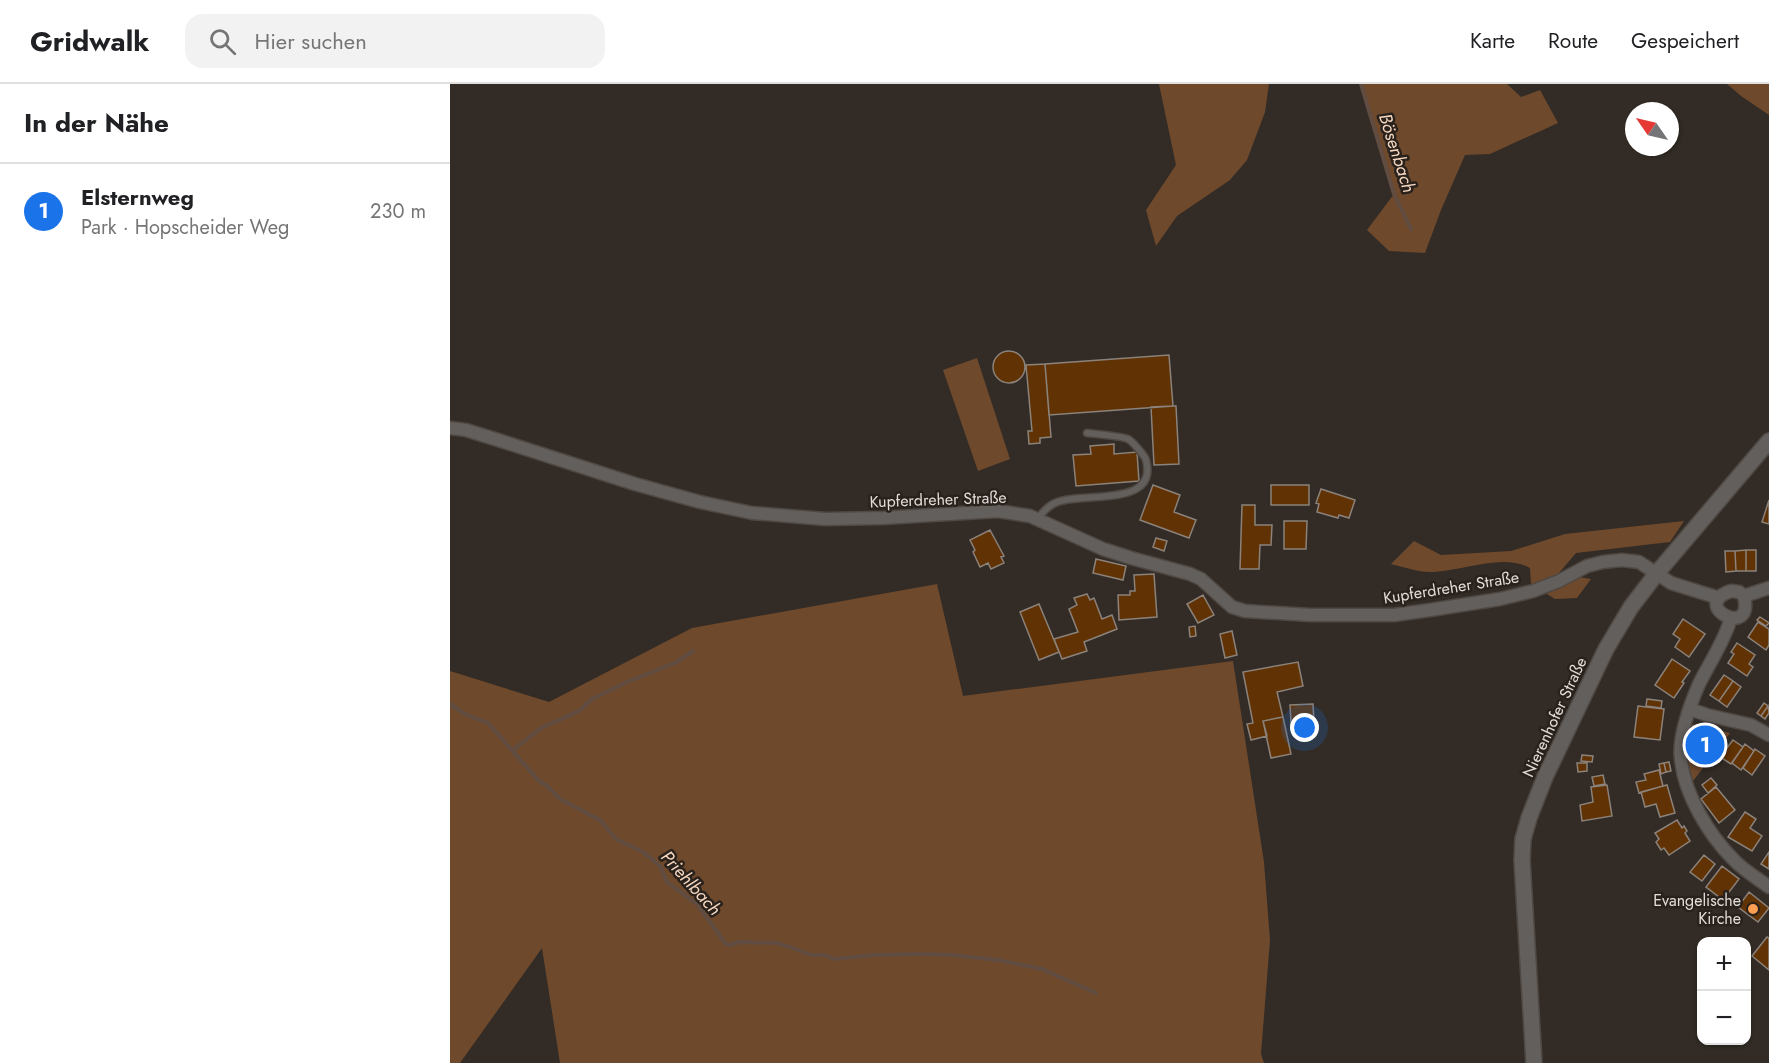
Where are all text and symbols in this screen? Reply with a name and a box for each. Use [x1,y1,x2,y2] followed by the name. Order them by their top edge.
[185,14,605,68] search box
[30,21,149,62] text: Gridwalk
[206,25,239,58] icon: search
[254,25,367,57] text: Hier suchen
[1470,26,1515,56] text: Karte
[1548,26,1598,56] text: Route
[1631,26,1739,56] text: Gespeichert
[1625,102,1679,156] north arrow
[24,104,169,142] text: In der Nähe
[1372,110,1422,196] water label: Bösenbach
[81,181,194,213] text: Elsternweg
[38,197,49,226] text: 1
[370,197,426,226] text: 230 m
[81,213,289,242] text: Park · Hopscheider Weg
[869,486,1007,513] street label: Kupferdreher Straße
[1382,565,1521,610] street label: Kupferdreher Straße
[1517,653,1592,781] street label: Nierenhofer Straße
[1290,713,1319,742] your location
[1686,722,1724,768] pin: 1
[655,845,727,921] water label: Priehlbach
[1653,889,1741,930] place label: Evangelische Kirche
[1746,902,1760,916] marker: Evangelische Kirche
[1697,937,1751,1045] map controls
[1697,937,1751,991] button: +
[1697,991,1751,1045] button: −

